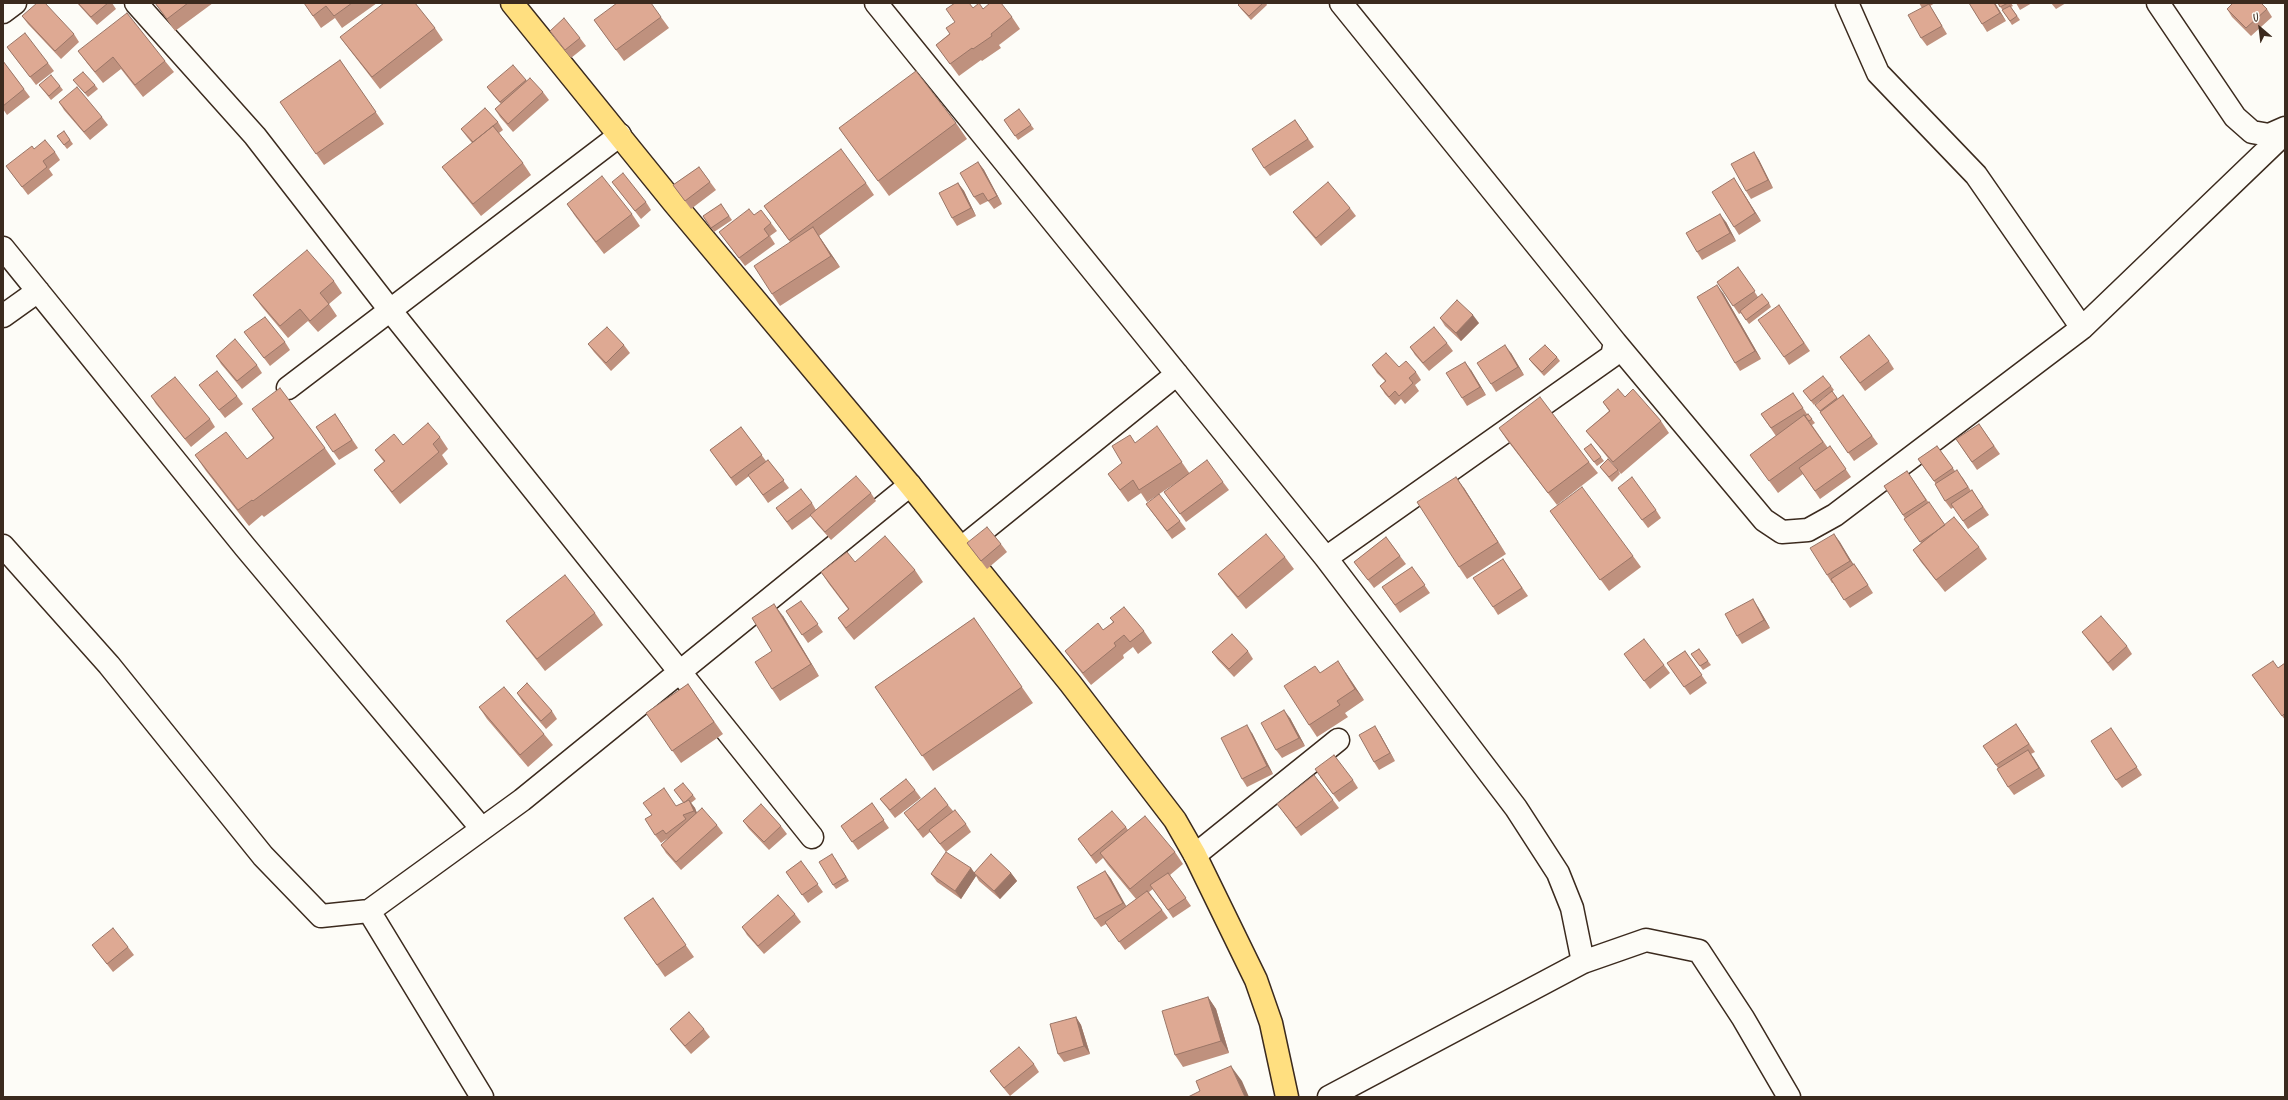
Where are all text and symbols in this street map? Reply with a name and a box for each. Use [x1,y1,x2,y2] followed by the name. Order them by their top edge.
[2240,8,2280,48] north arrow
[2249,10,2260,25] text: U

